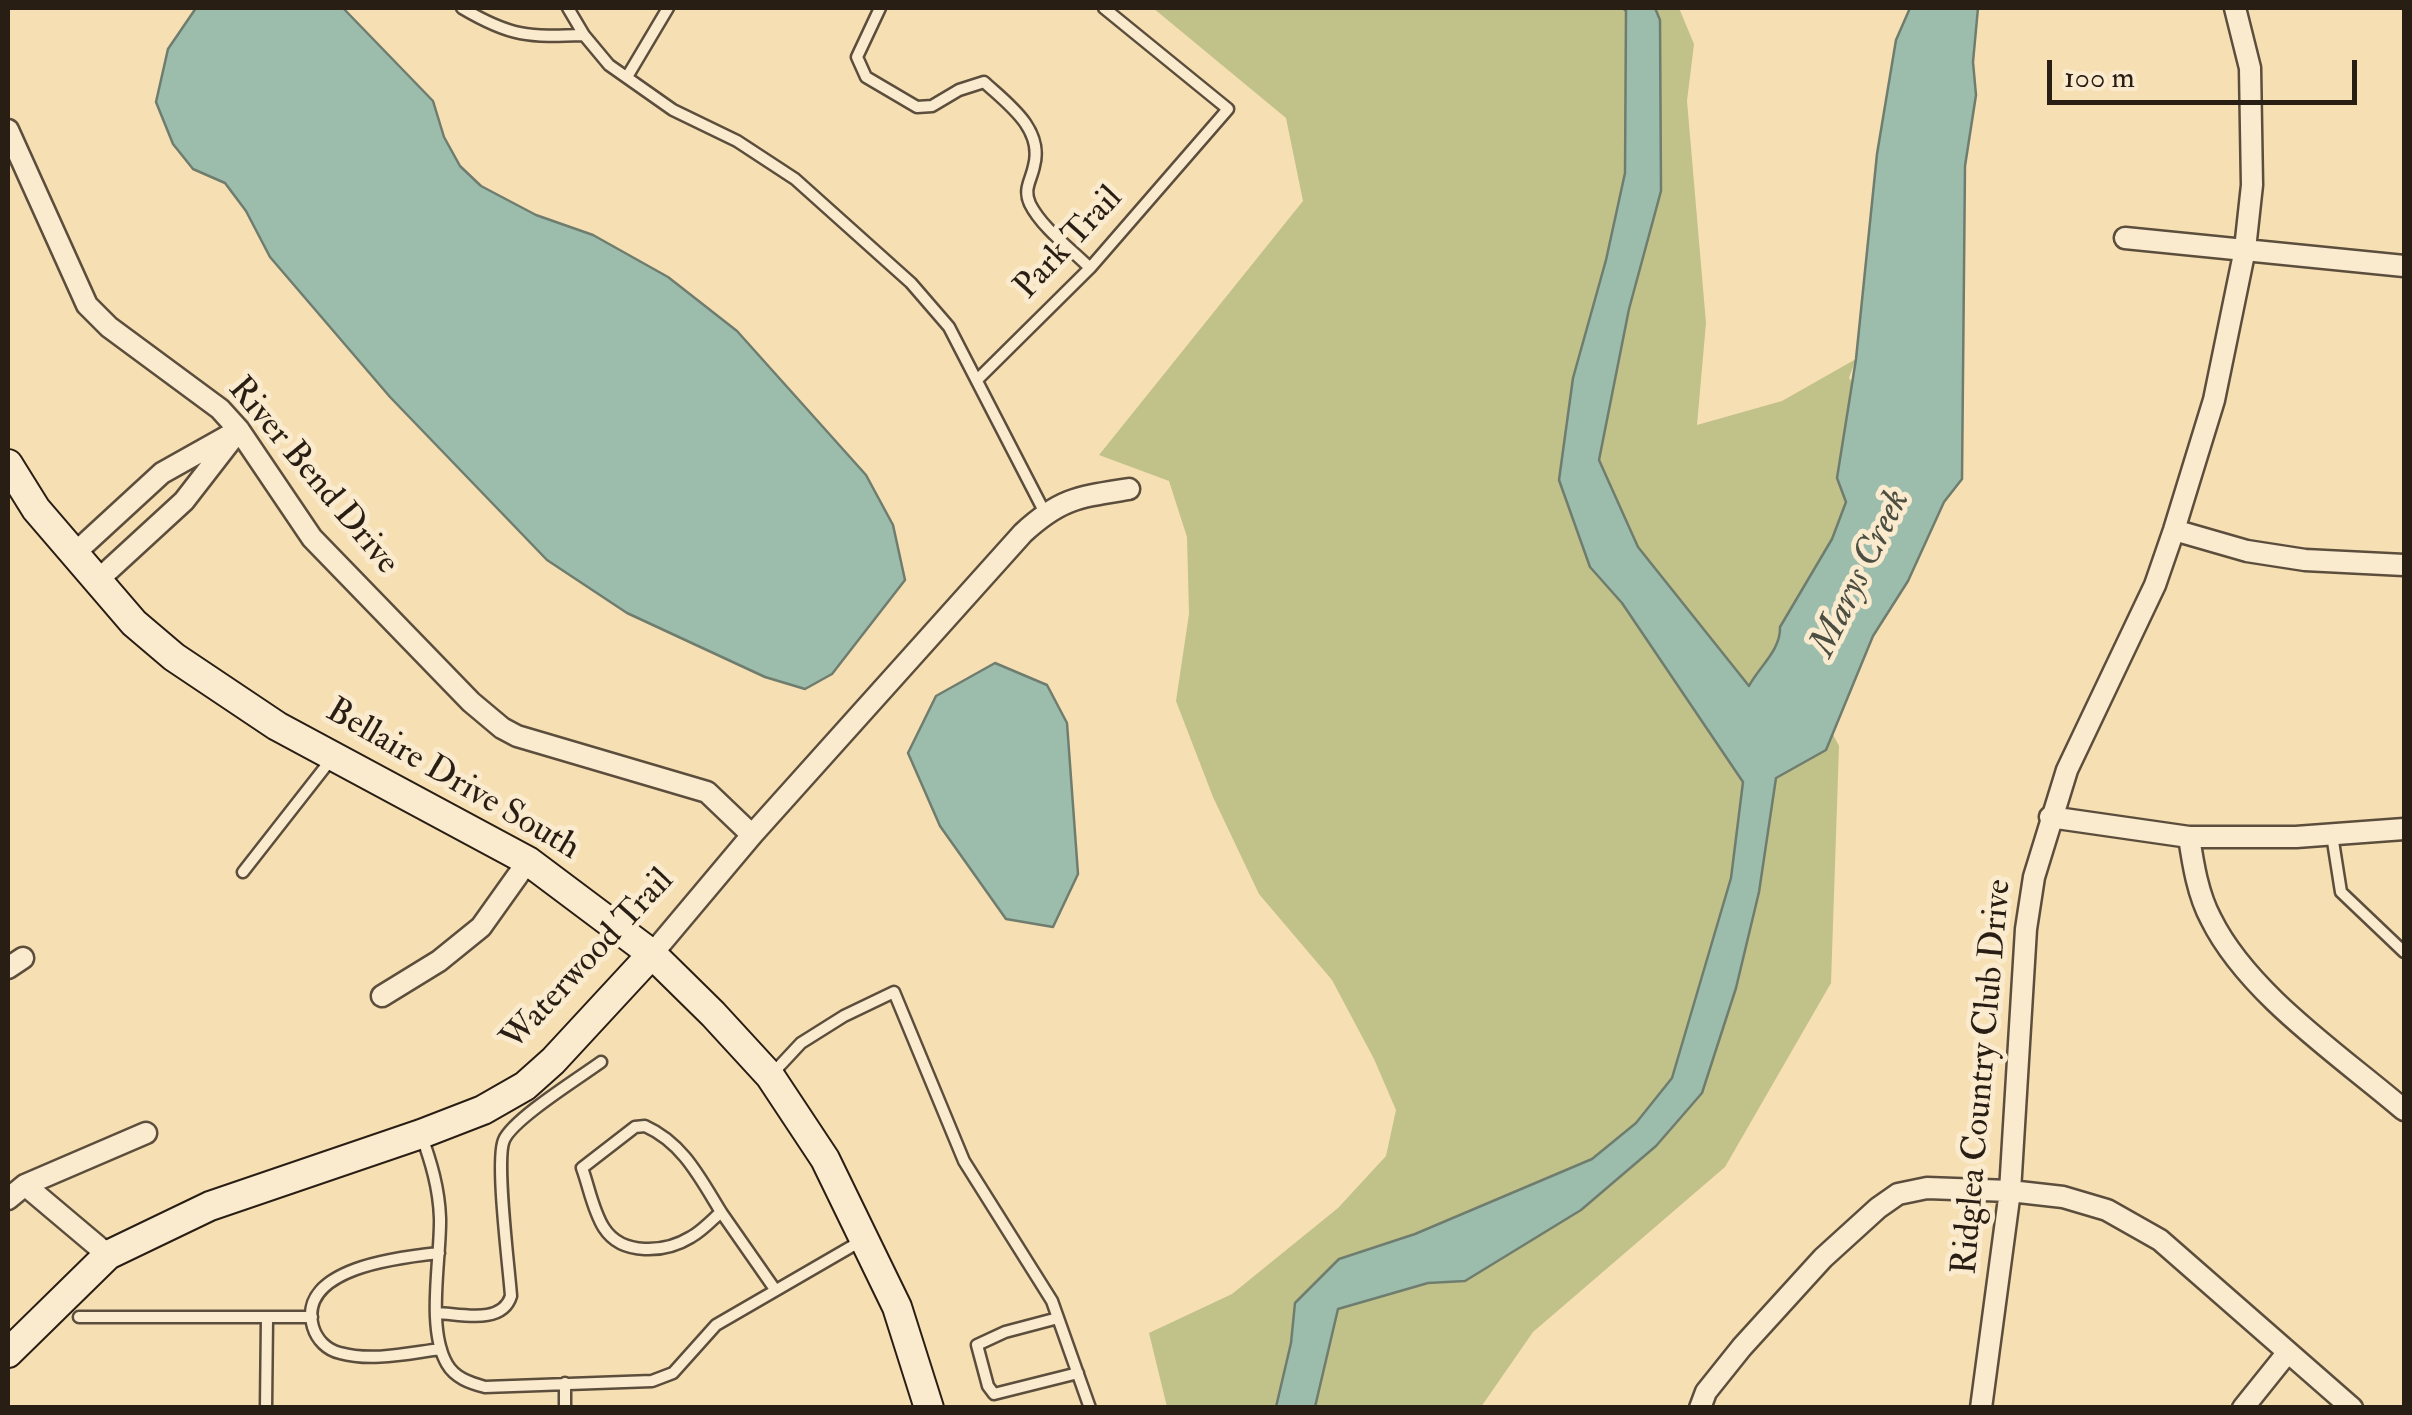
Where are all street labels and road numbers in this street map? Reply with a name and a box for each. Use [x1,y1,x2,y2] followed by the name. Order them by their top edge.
[1007,179,1133,309] street label: Park Trail
[217,370,407,584] street label: River Bend Drive
[318,691,586,871] street label: Bellaire Drive South
[494,861,684,1061] street label: Waterwood Trail
[1946,878,2022,1276] street label: Ridglea Country Club Drive

